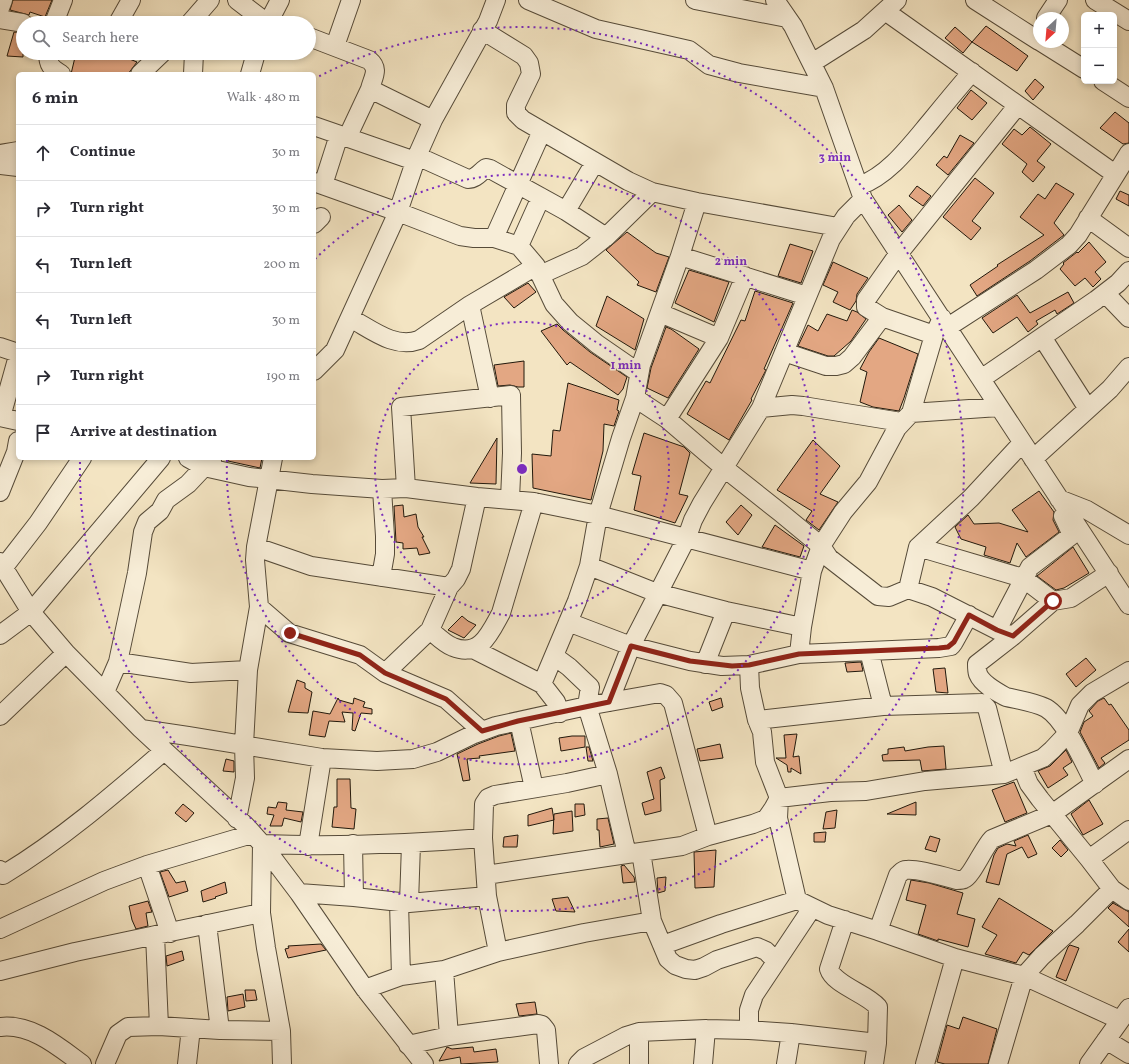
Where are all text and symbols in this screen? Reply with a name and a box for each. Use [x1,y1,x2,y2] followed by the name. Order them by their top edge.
[1033,12,1069,48] north arrow
[1081,12,1117,84] map controls
[1081,12,1117,48] button: +
[16,16,316,60] search box
[30,27,52,49] icon: search
[62,28,139,49] text: Search here
[1081,48,1117,84] button: −
[32,87,78,110] text: 6 min
[227,89,300,107] text: Walk · 480 m
[32,142,54,164] icon: ahead
[70,142,135,163] text: Continue
[272,144,300,162] text: 30 m
[819,150,851,166] text: 3 min
[32,198,54,220] icon: right
[70,198,144,219] text: Turn right
[272,200,300,218] text: 30 m
[32,254,54,276] icon: left
[70,254,132,275] text: Turn left
[715,254,747,270] text: 2 min
[263,256,300,274] text: 200 m
[32,310,54,332] icon: left
[70,310,132,331] text: Turn left
[272,312,300,330] text: 30 m
[611,358,642,374] text: 1 min
[32,366,54,388] icon: right
[70,366,144,387] text: Turn right
[266,368,300,386] text: 190 m
[32,422,54,444] icon: arrive
[70,422,217,443] text: Arrive at destination
[515,462,529,476] centre of rings
[1044,592,1062,610] route start
[281,624,299,642] route end

